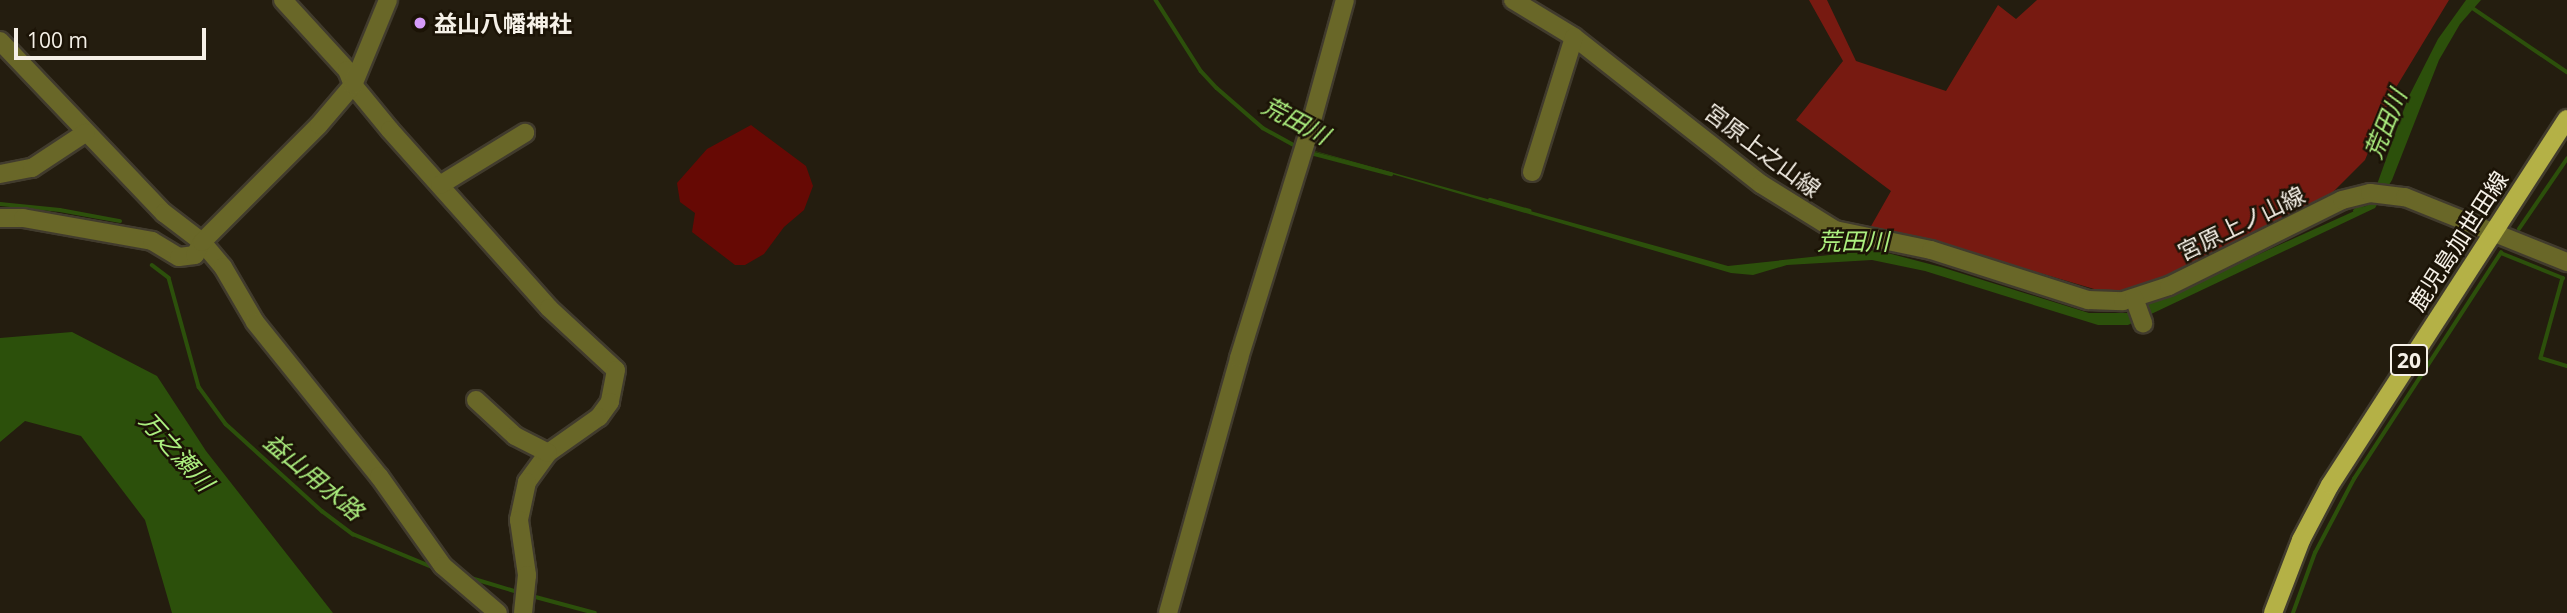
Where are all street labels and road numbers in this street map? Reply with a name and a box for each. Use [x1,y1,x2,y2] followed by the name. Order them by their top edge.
[1700,97,1826,203] street label: 宮原上之山線
[2403,166,2513,316] street label: 鹿児島加世田線
[2173,180,2309,266] street label: 宮原上ノ山線
[2390,342,2428,378] road number: 20

